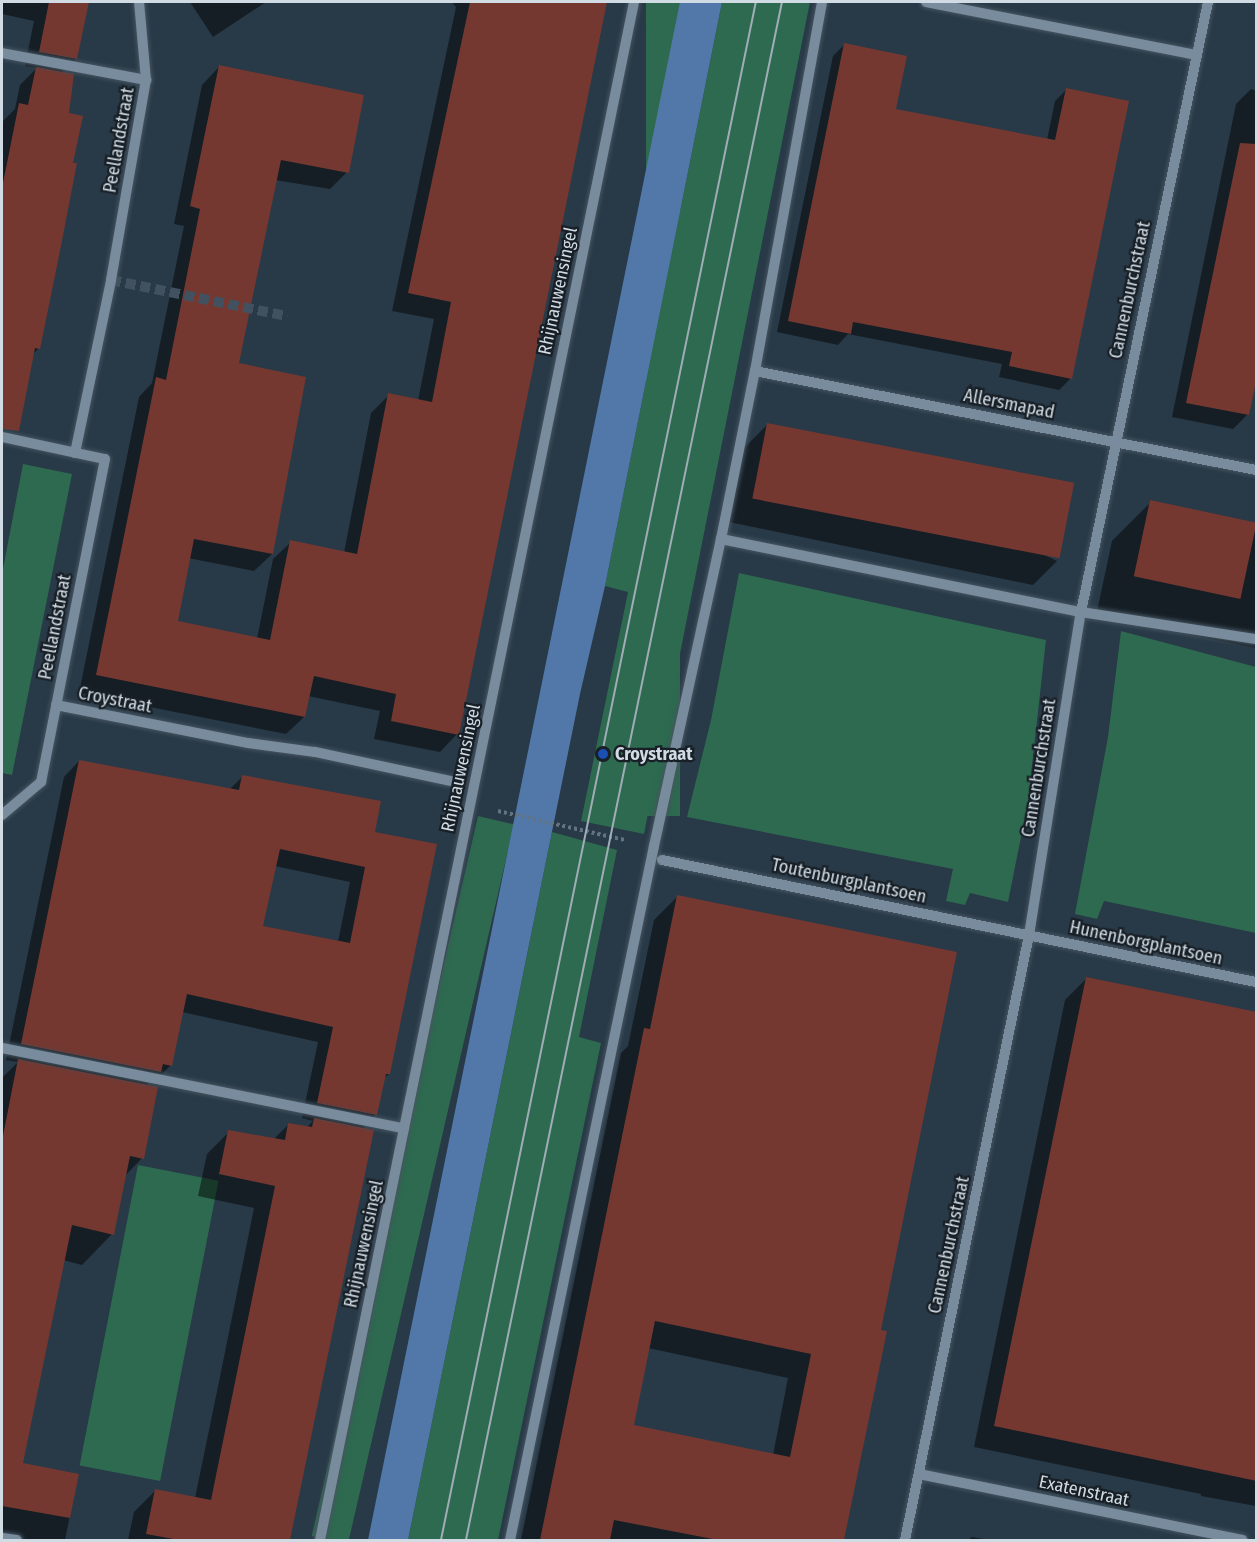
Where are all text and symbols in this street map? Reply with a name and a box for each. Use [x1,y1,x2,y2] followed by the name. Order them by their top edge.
[99,86,139,194] street label: Peellandstraat
[1105,219,1155,361] street label: Cannenburchstraat
[534,225,582,357] street label: Rhijnauwensingel
[962,385,1056,423] street label: Allersmapad
[34,573,76,681] street label: Peellandstraat
[76,682,154,718] street label: Croystraat
[1017,697,1061,839] street label: Cannenburchstraat
[437,702,485,834] street label: Rhijnauwensingel
[615,743,693,765] place label: Croystraat
[596,747,610,761] marker: Croystraat
[770,854,928,908] street label: Toutenburgplantsoen
[1068,916,1224,970] street label: Hunenborgplantsoen
[924,1174,974,1316] street label: Cannenburchstraat
[340,1178,388,1310] street label: Rhijnauwensingel
[1037,1471,1131,1511] street label: Exatenstraat

